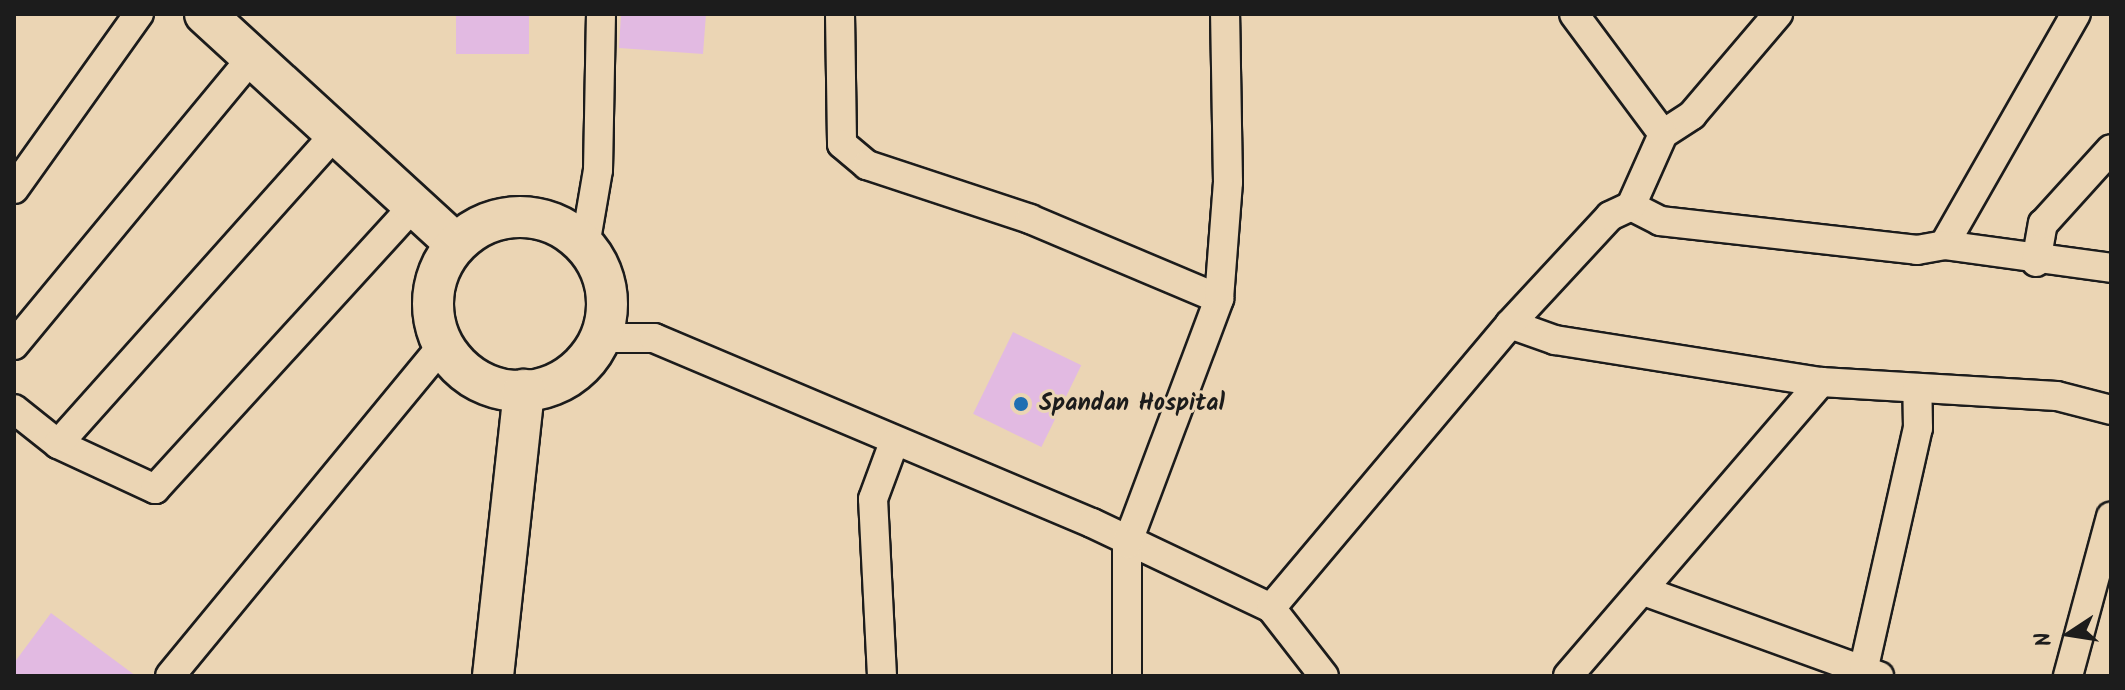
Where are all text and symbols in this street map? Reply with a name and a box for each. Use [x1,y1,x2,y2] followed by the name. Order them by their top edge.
[1039,390,1225,418] place label: Spandan Hospital
[1010,393,1032,415] marker: Spandan Hospital
[2029,594,2109,674] north arrow
[2026,629,2064,650] text: N

